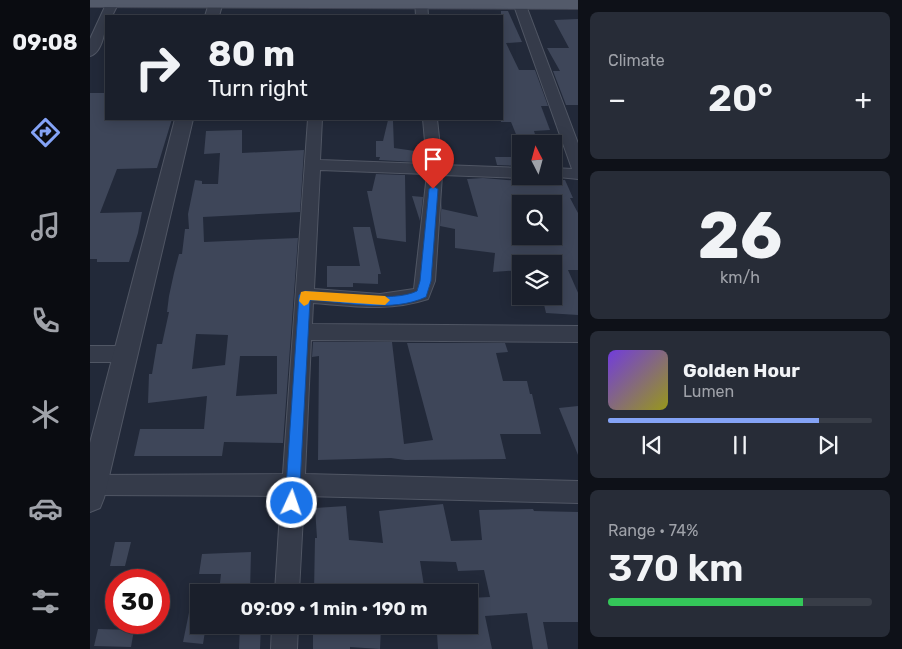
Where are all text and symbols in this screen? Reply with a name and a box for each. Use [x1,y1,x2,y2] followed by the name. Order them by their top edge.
[12,29,78,56] text: 09:08
[208,33,295,75] text: 80 m
[125,35,190,100] icon: right
[608,51,665,70] text: Climate
[208,75,308,102] text: Turn right
[708,75,773,121] text: 20°
[608,83,626,116] text: −
[855,83,872,116] text: +
[28,115,63,150] icon: directions
[512,135,562,185] north arrow
[512,135,562,305] map controls
[412,138,454,189] pin
[419,145,447,173] icon: arrive
[512,195,562,245] button: search
[698,197,782,274] text: 26
[28,209,63,244] icon: music
[512,255,562,305] button: layers
[720,268,760,287] text: km/h
[28,303,63,338] icon: phone
[683,359,800,382] text: Golden Hour
[683,382,734,401] text: Lumen
[28,397,63,432] icon: climate
[638,431,666,459] icon: previous
[726,431,754,459] icon: pause
[814,431,842,459] icon: next
[265,476,317,528] position arrow
[28,491,63,526] icon: car
[608,521,698,540] text: Range · 74%
[608,545,744,591] text: 370 km
[105,569,170,634] speed limit sign: 30
[28,584,63,619] icon: filters
[240,597,428,620] text: 09:09 · 1 min · 190 m

